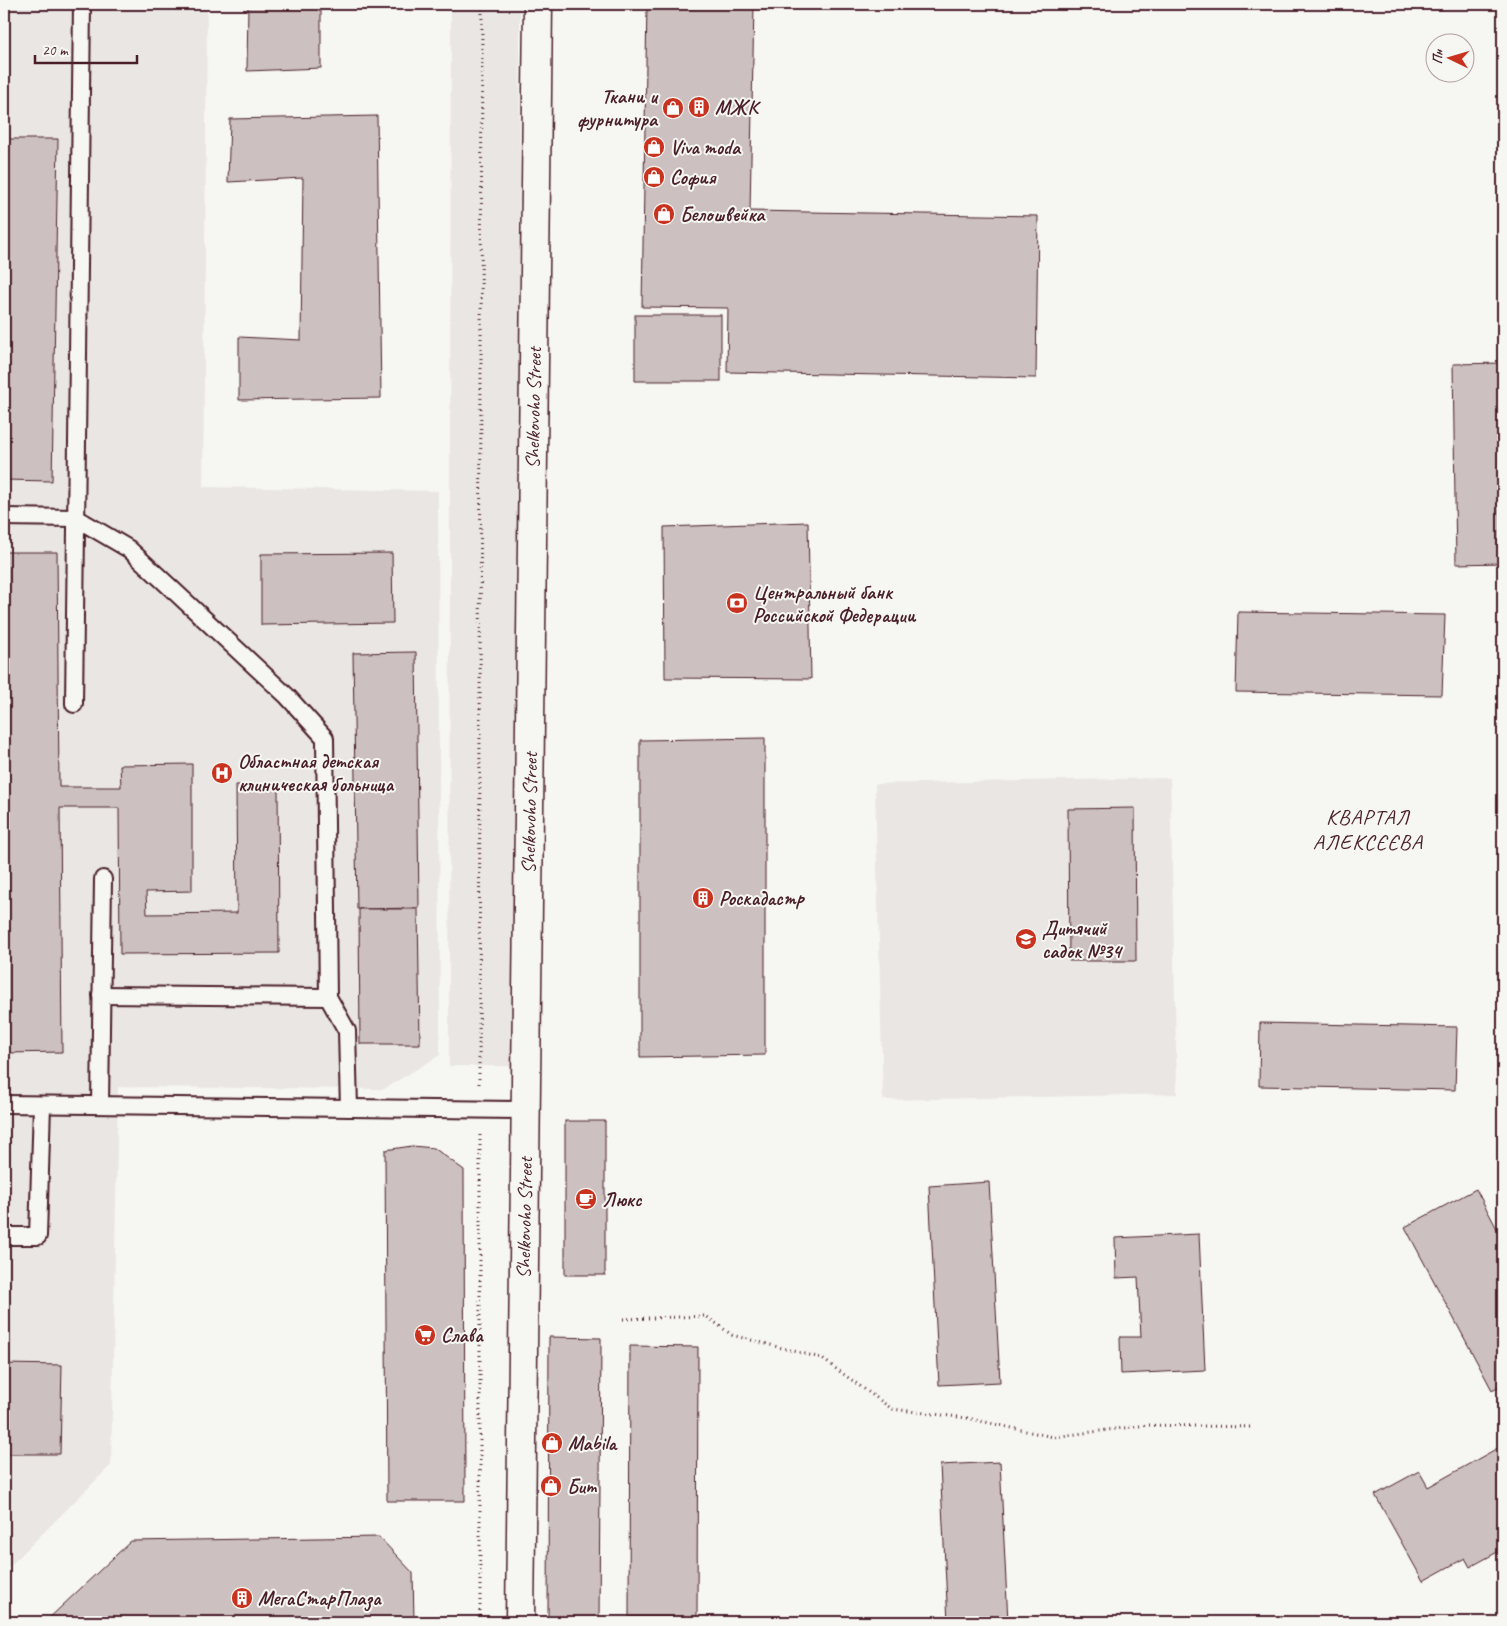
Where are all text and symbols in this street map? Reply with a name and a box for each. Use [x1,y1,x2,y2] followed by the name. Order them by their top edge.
[35,32,138,64] scale bar
[1424,32,1474,82] north arrow
[42,41,69,60] text: 20 m
[1428,48,1447,65] text: Пн
[577,84,659,132] place label: Ткани и фурнитура
[687,95,711,119] building icon: МЖК
[715,95,761,120] place label: МЖК
[661,96,685,120] shop icon: Ткани и фурнитура
[642,135,666,159] shop icon: Viva moda
[670,135,742,160] place label: Viva moda
[642,165,666,189] shop icon: София
[670,165,717,190] place label: София
[652,202,676,226] shop icon: Белошвейка
[680,202,766,227] place label: Белошвейка
[520,345,547,469] street label: Shelkovoho Street
[753,580,917,628] place label: Центральный банк Российской Федерации
[725,591,749,615] bank icon: Центральный банк Российской Федерации
[238,749,395,797] place label: Областная детская клиническая больница
[516,750,543,874] street label: Shelkovoho Street
[210,761,234,785] hospital icon: Областная детская клиническая больница
[1313,803,1423,856] district label: КВАРТАЛ АЛЕКСЄЄВА
[691,886,715,910] building icon: Роскадастр
[719,886,806,911] place label: Роскадастр
[1042,916,1124,964] place label: Дитячий садок №34
[1014,927,1038,951] school or university icon: Дитячий садок №34
[511,1155,538,1279] street label: Shelkovoho Street
[574,1187,598,1211] cafe icon: Люкс
[602,1187,643,1212] place label: Люкс
[413,1323,437,1347] supermarket icon: Слава
[441,1323,484,1348] place label: Слава
[540,1431,564,1455] shop icon: Mabila
[568,1431,618,1456] place label: Mabila
[539,1474,563,1498] shop icon: Бит
[567,1474,598,1499] place label: Бит
[230,1586,254,1610] building icon: МегаСтарПлаза
[258,1586,382,1612] place label: МегаСтарПлаза

